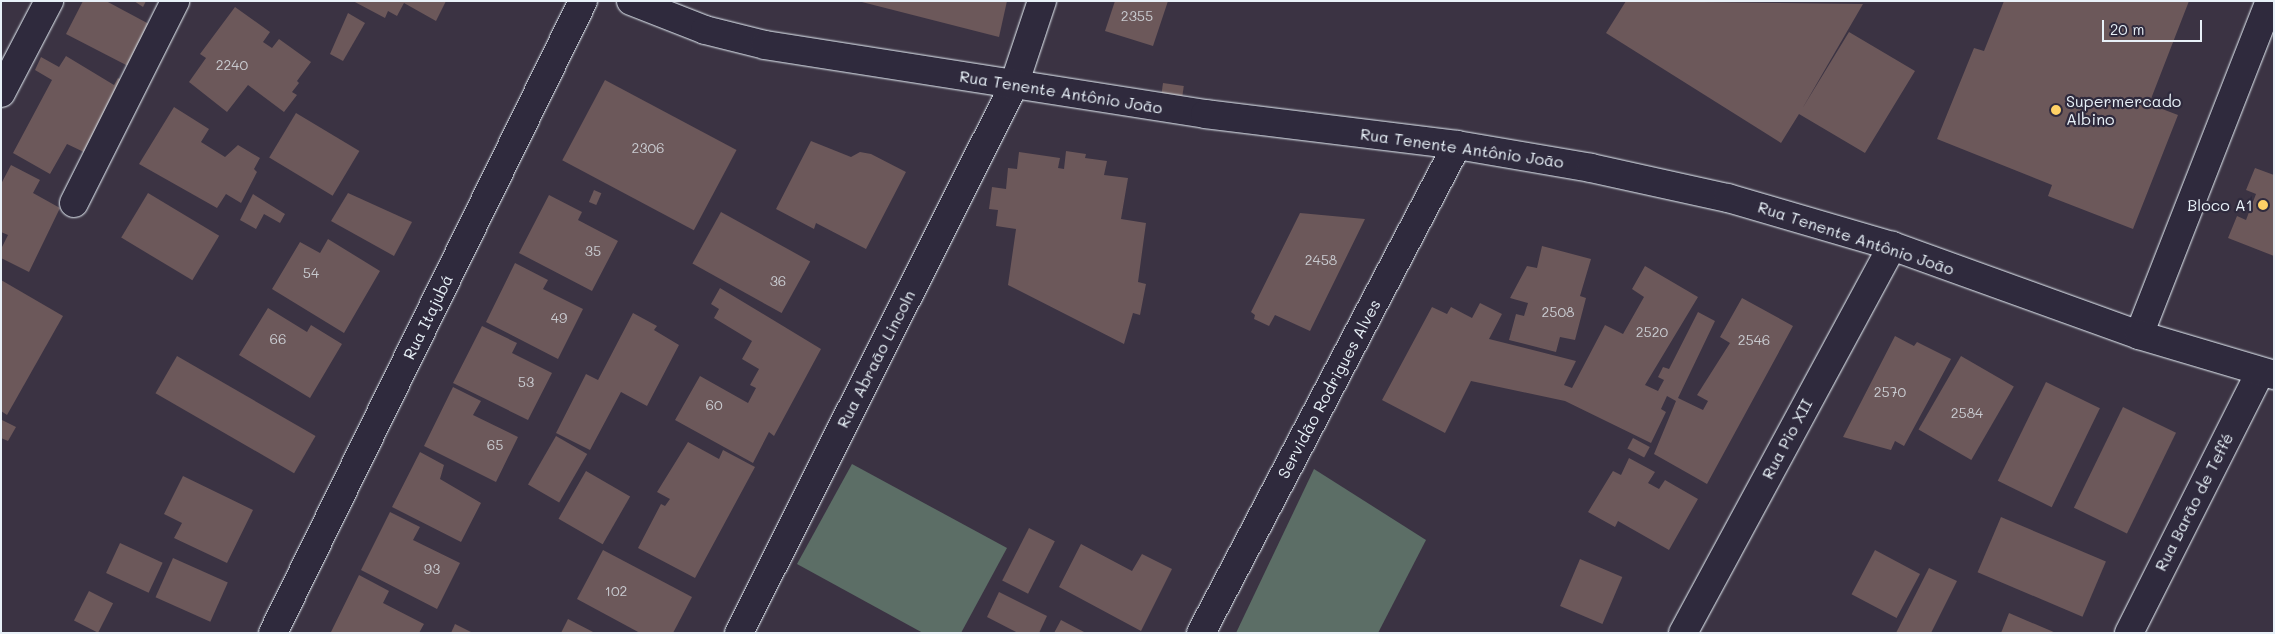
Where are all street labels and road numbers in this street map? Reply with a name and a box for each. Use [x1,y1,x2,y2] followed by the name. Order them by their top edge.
[958,66,1164,118] street label: Rua Tenente Antônio João
[1359,124,1565,172] street label: Rua Tenente Antônio João
[1755,197,1957,279] street label: Rua Tenente Antônio João
[399,271,457,363] street label: Rua Itajubá
[833,287,919,431] street label: Rua Abraão Lincoln
[1274,296,1384,482] street label: Servidão Rodrigues Alves
[1758,396,1816,482] street label: Rua Pio XII
[2151,430,2237,574] street label: Rua Barão de Teffé

